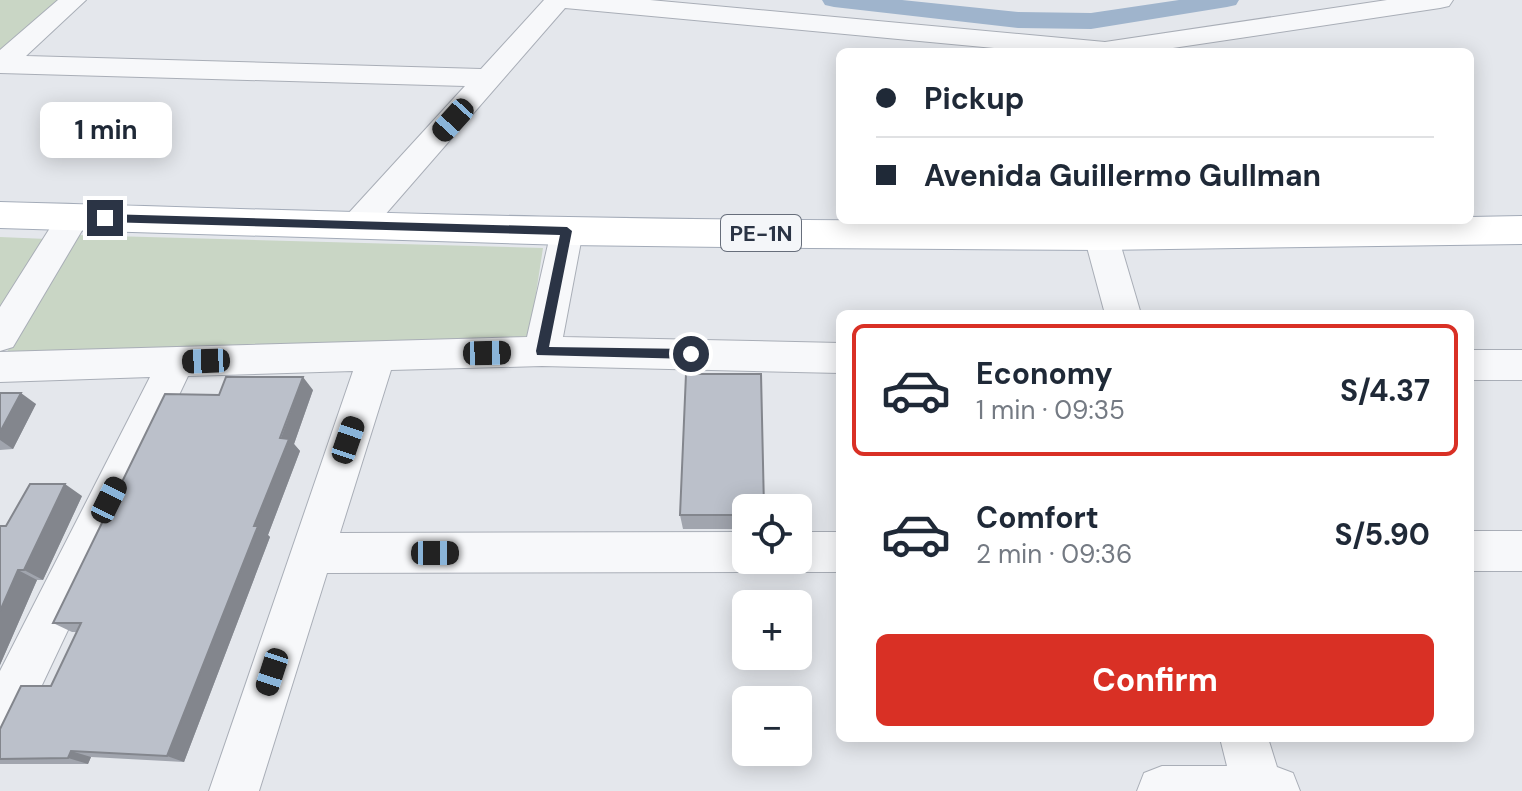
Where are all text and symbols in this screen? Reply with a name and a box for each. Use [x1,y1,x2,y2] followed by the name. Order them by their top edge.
[924,79,1024,118] text: Pickup
[428,94,478,146] car
[39,102,171,158] callout: 1 min
[74,113,138,147] text: 1 min
[924,156,1321,195] text: Avenida Guillermo Gullman
[87,200,123,236] route end
[721,215,801,251] road number: PE-1N
[673,336,709,372] route start
[463,341,511,365] car
[182,348,230,374] car
[880,354,952,426] icon: car
[976,354,1113,393] text: Economy
[1340,371,1430,410] text: S/4.37
[976,393,1125,427] text: 1 min · 09:35
[329,413,367,467] car
[88,473,130,527] car
[732,494,812,766] map controls
[732,494,812,574] button: locate
[880,498,952,570] icon: car
[976,498,1099,537] text: Comfort
[1334,515,1430,554] text: S/5.90
[976,537,1132,571] text: 2 min · 09:36
[411,541,459,565] car
[732,590,812,670] button: +
[876,634,1434,726] button: Confirm
[253,645,291,699] car
[732,686,812,766] button: −

